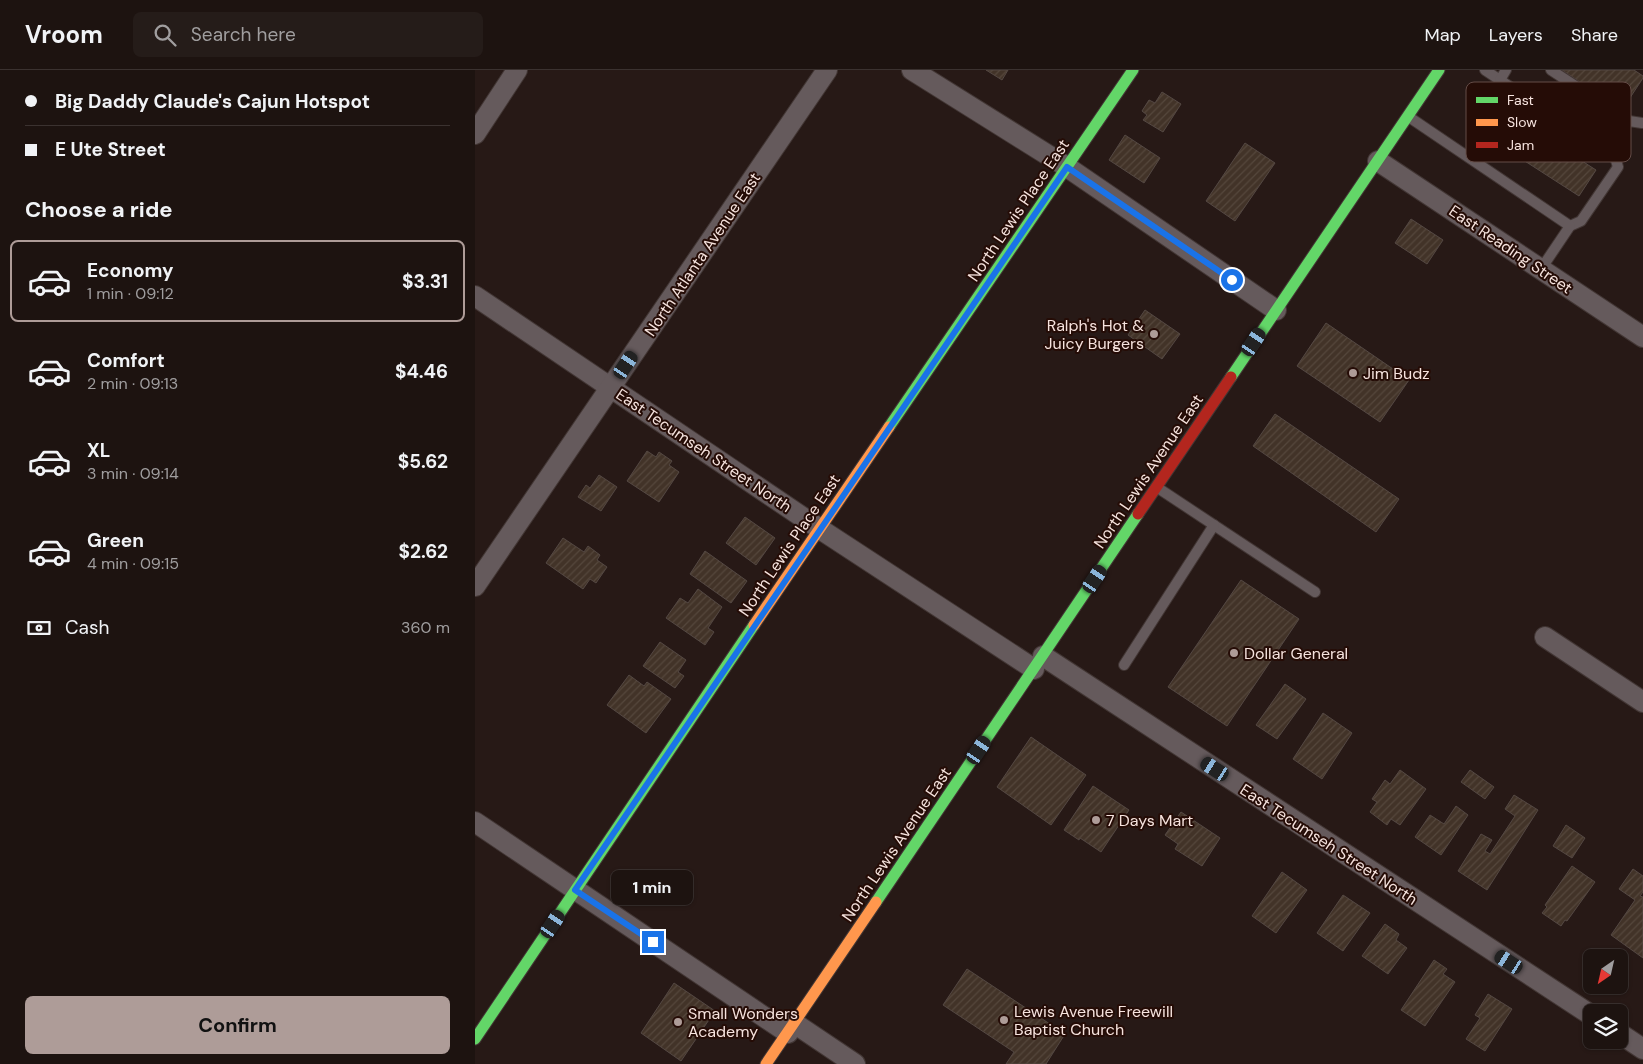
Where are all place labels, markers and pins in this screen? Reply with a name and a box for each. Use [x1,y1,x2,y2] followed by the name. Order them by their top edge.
[1044,315,1144,354] place label: Ralph's Hot & Juicy Burgers
[1148,328,1160,340] marker: Ralph's Hot & Juicy Burgers
[1363,363,1430,384] place label: Jim Budz
[1347,367,1359,379] marker: Jim Budz
[1244,643,1348,664] place label: Dollar General
[1228,647,1240,659] marker: Dollar General
[1106,810,1193,831] place label: 7 Days Mart
[1090,814,1102,826] marker: 7 Days Mart
[1014,1001,1173,1040] place label: Lewis Avenue Freewill Baptist Church
[688,1003,798,1042] place label: Small Wonders Academy
[998,1014,1010,1026] marker: Lewis Avenue Freewill Baptist Church
[672,1016,684,1028] marker: Small Wonders Academy

